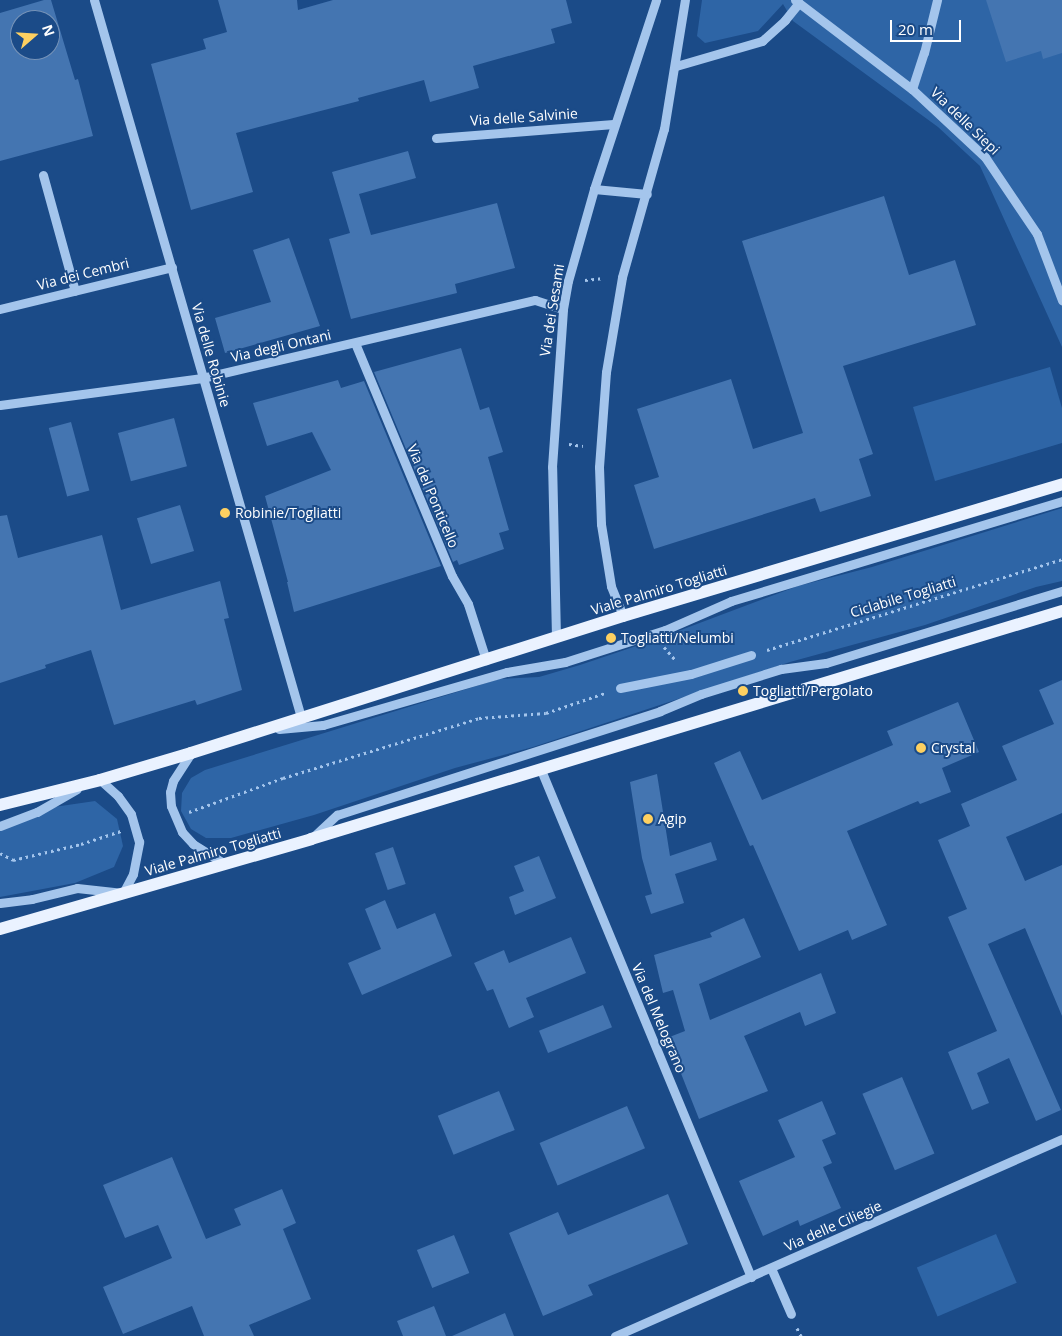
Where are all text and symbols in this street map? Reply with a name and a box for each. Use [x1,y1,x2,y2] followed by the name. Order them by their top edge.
[10,10,60,60] north arrow
[892,10,963,42] scale bar
[898,19,933,39] text: 20 m
[38,22,60,39] text: N
[927,84,1003,158] street label: Via delle Siepi
[470,105,578,129] street label: Via delle Salvinie
[35,254,131,294] street label: Via dei Cembri
[536,263,568,357] street label: Via dei Sesami
[188,301,234,409] street label: Via delle Robinie
[229,326,333,366] street label: Via degli Ontani
[404,442,462,550] street label: Via del Ponticello
[235,505,341,521] place label: Robinie/Togliatti
[219,507,231,519] marker: Robinie/Togliatti
[589,561,729,619] street label: Viale Palmiro Togliatti
[848,573,958,621] street label: Ciclabile Togliatti
[621,630,734,646] place label: Togliatti/Nelumbi
[605,632,617,644] marker: Togliatti/Nelumbi
[753,683,873,699] place label: Togliatti/Pergolato
[737,685,749,697] marker: Togliatti/Pergolato
[931,740,976,756] place label: Crystal
[915,742,927,754] marker: Crystal
[658,811,687,827] place label: Agip
[642,813,654,825] marker: Agip
[143,825,283,879] street label: Viale Palmiro Togliatti
[628,961,690,1075] street label: Via del Melograno
[782,1197,884,1255] street label: Via delle Ciliegie

